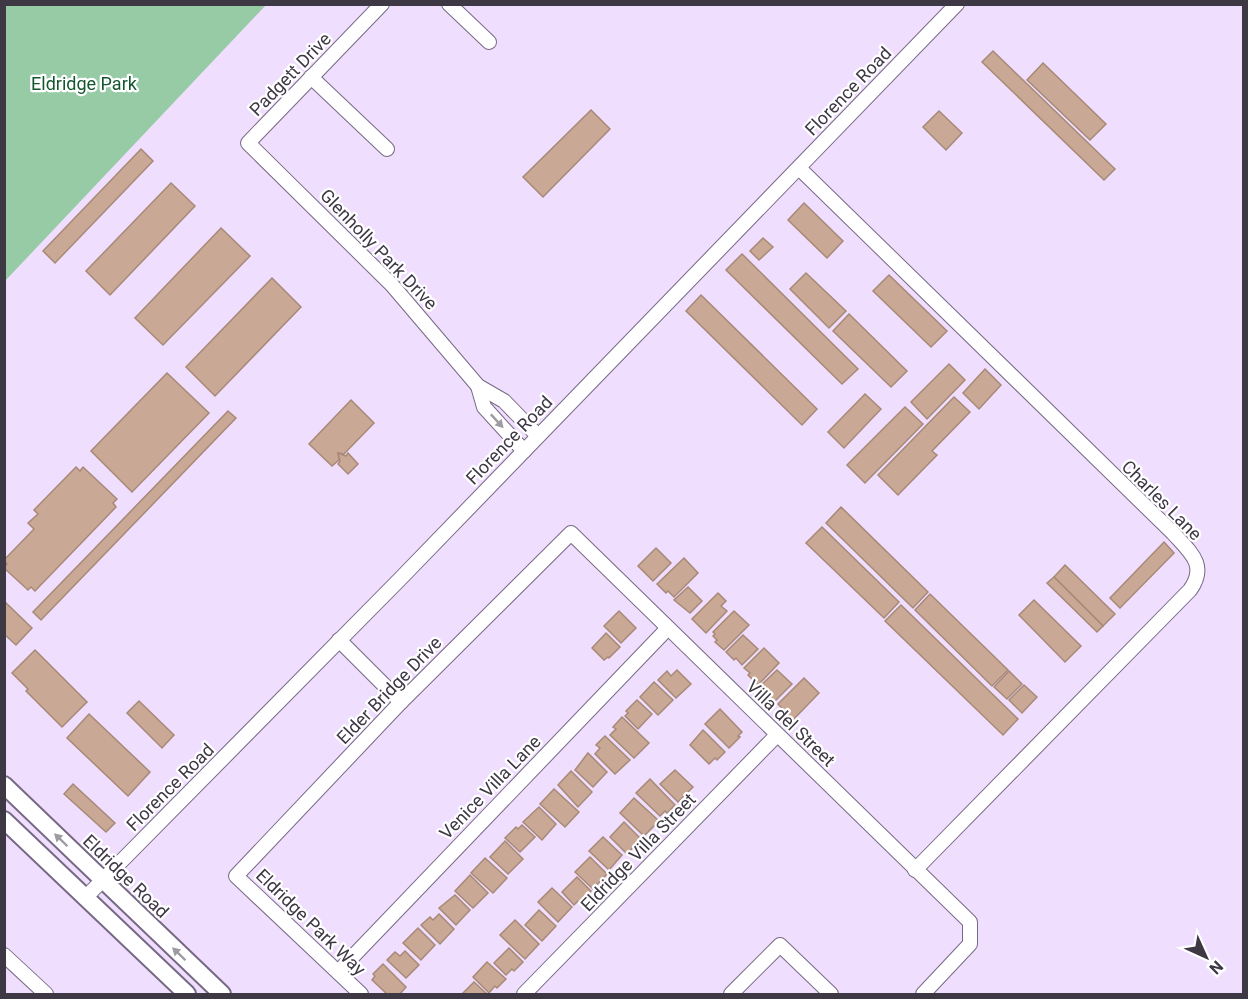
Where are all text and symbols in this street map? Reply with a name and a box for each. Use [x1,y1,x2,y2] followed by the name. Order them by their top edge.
[245,28,335,120] street label: Padgett Drive
[801,42,895,140] street label: Florence Road
[31,73,138,94] park label: Eldridge Park
[316,184,442,314] street label: Glenholly Park Drive
[462,391,556,489] street label: Florence Road
[489,413,503,427] one-way arrow
[1118,456,1206,544] street label: Charles Lane
[332,632,446,748] street label: Elder Bridge Drive
[742,676,840,771] street label: Villa del Street
[435,731,545,843] street label: Venice Villa Lane
[122,739,218,835] street label: Florence Road
[576,789,700,915] street label: Eldridge Villa Street
[79,830,173,922] street label: Eldridge Road
[54,833,68,847] one-way arrow
[252,864,370,980] street label: Eldridge Park Way
[1176,927,1236,987] north arrow
[172,947,187,961] one-way arrow
[1206,957,1227,978] text: N

